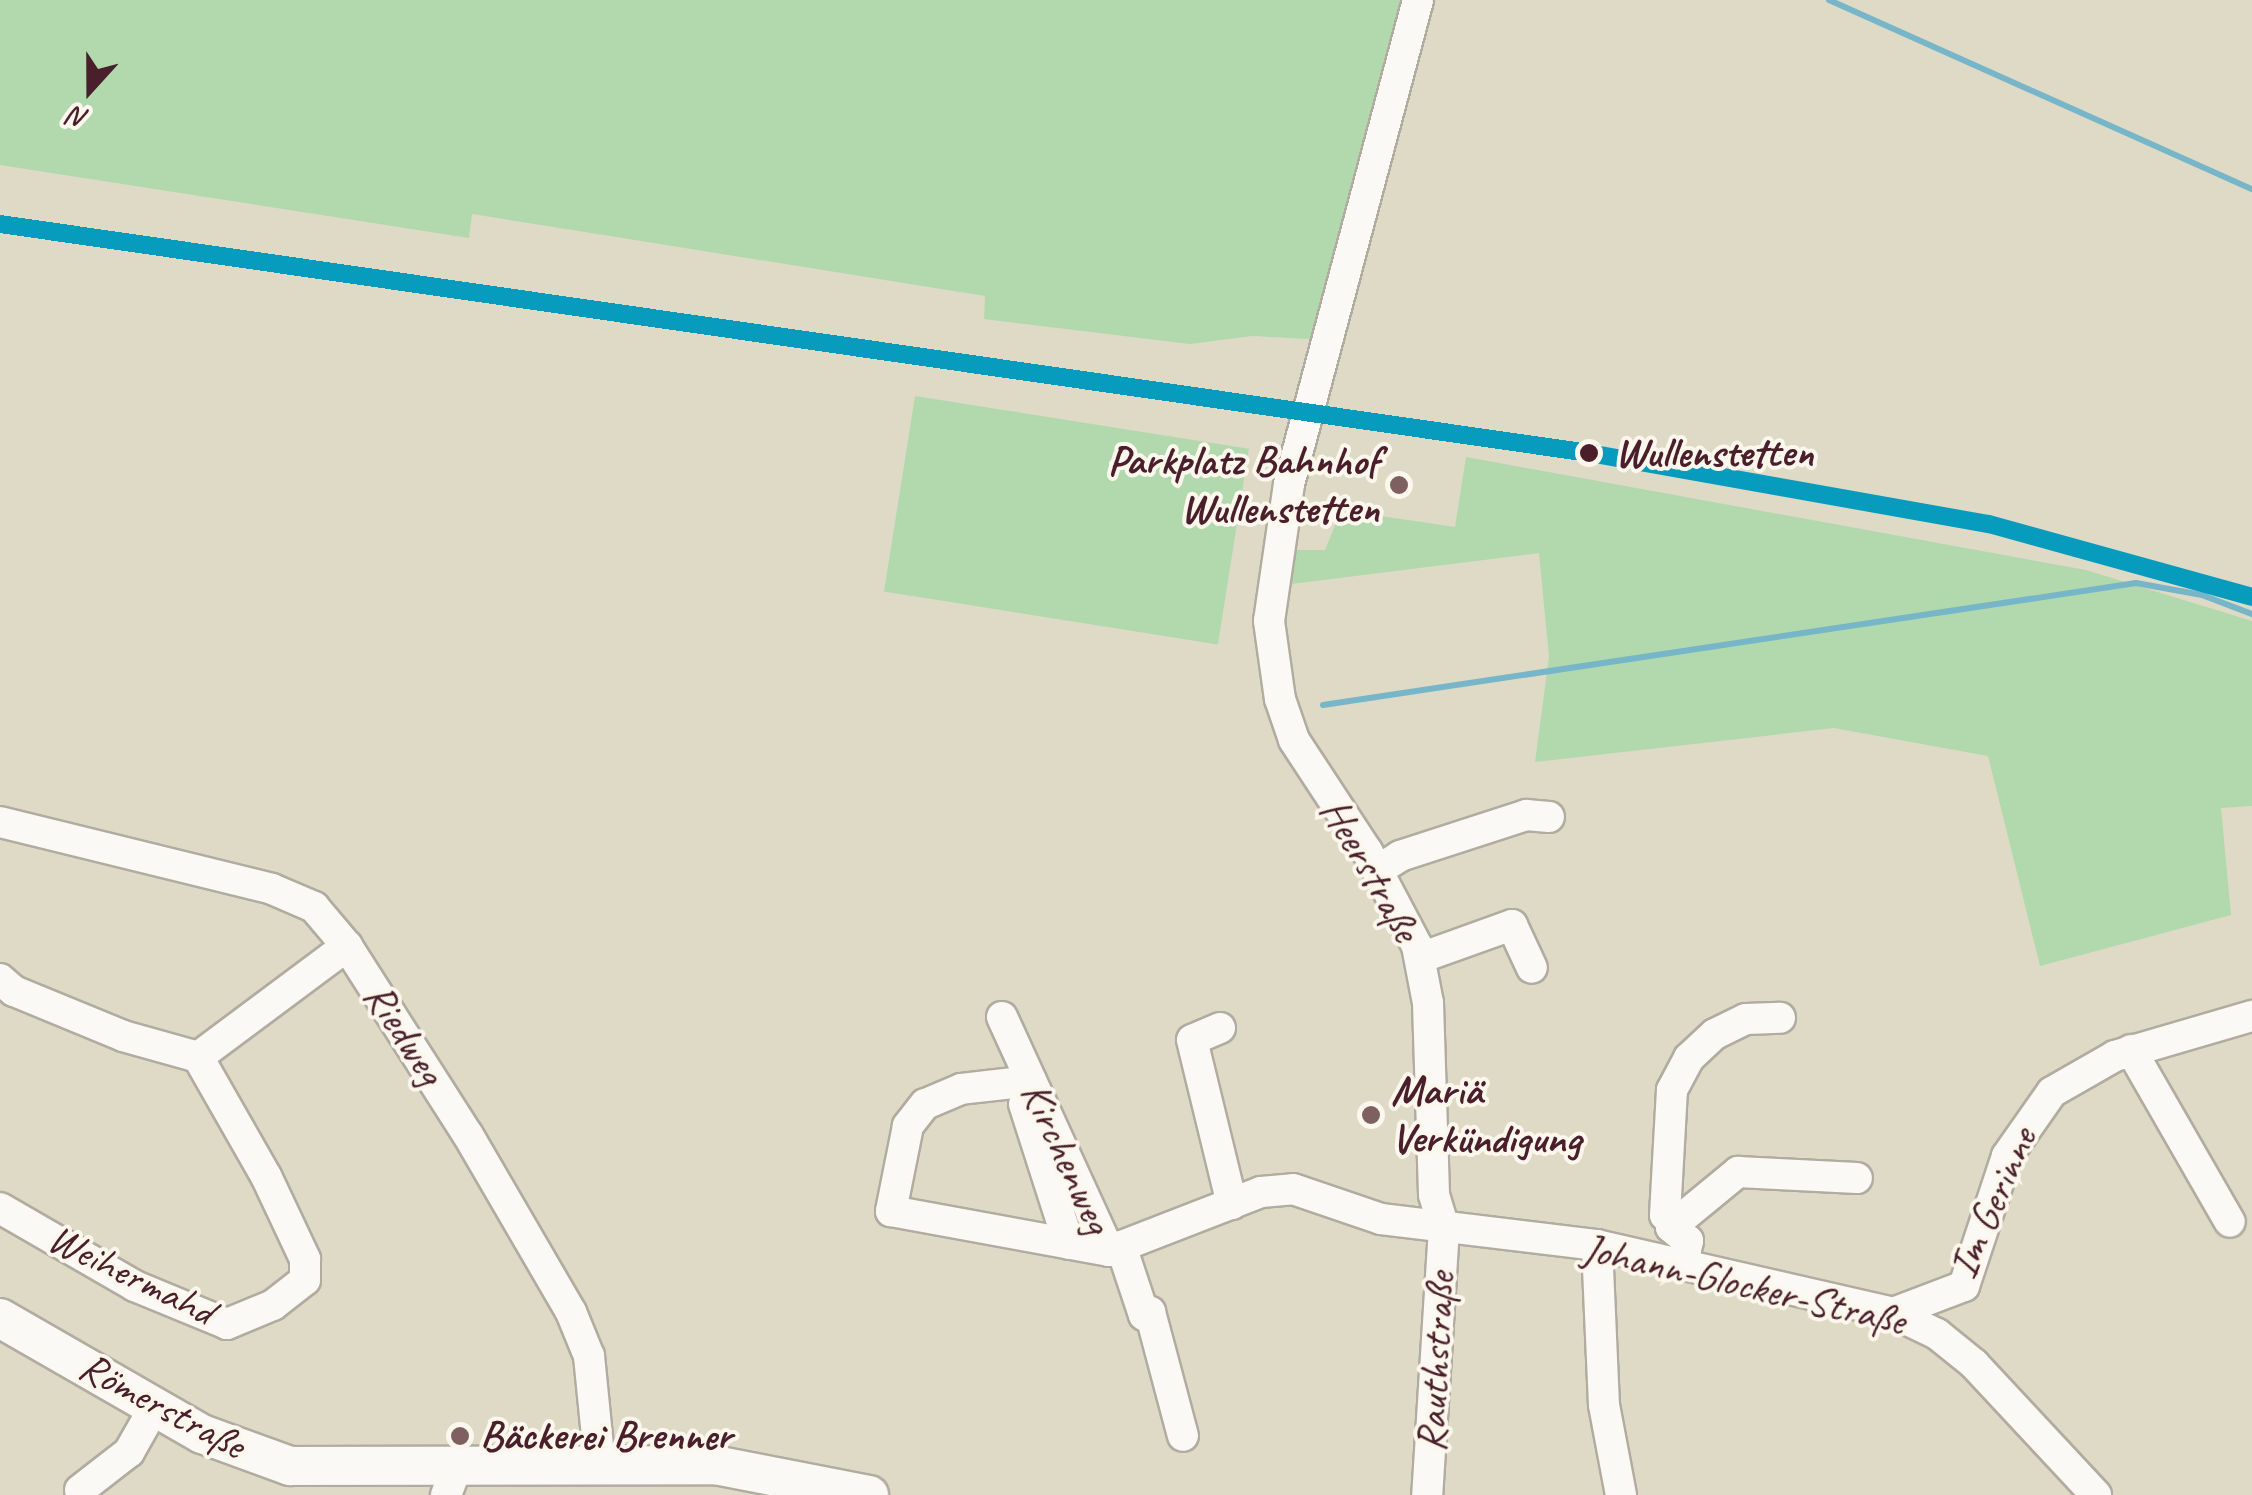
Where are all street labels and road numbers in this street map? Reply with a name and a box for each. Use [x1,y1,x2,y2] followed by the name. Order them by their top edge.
[1309,789,1431,951] street label: Heerstraße
[353,974,455,1094] street label: Riedweg
[1009,1074,1123,1242] street label: Kirchenweg
[1938,1120,2048,1286] street label: Im Gerinne
[40,1213,222,1337] street label: Weihermahd
[1578,1223,1910,1347] street label: Johann-Glocker-Straße
[1406,1271,1466,1453] street label: Rauthstraße
[71,1341,253,1471] street label: Römerstraße

